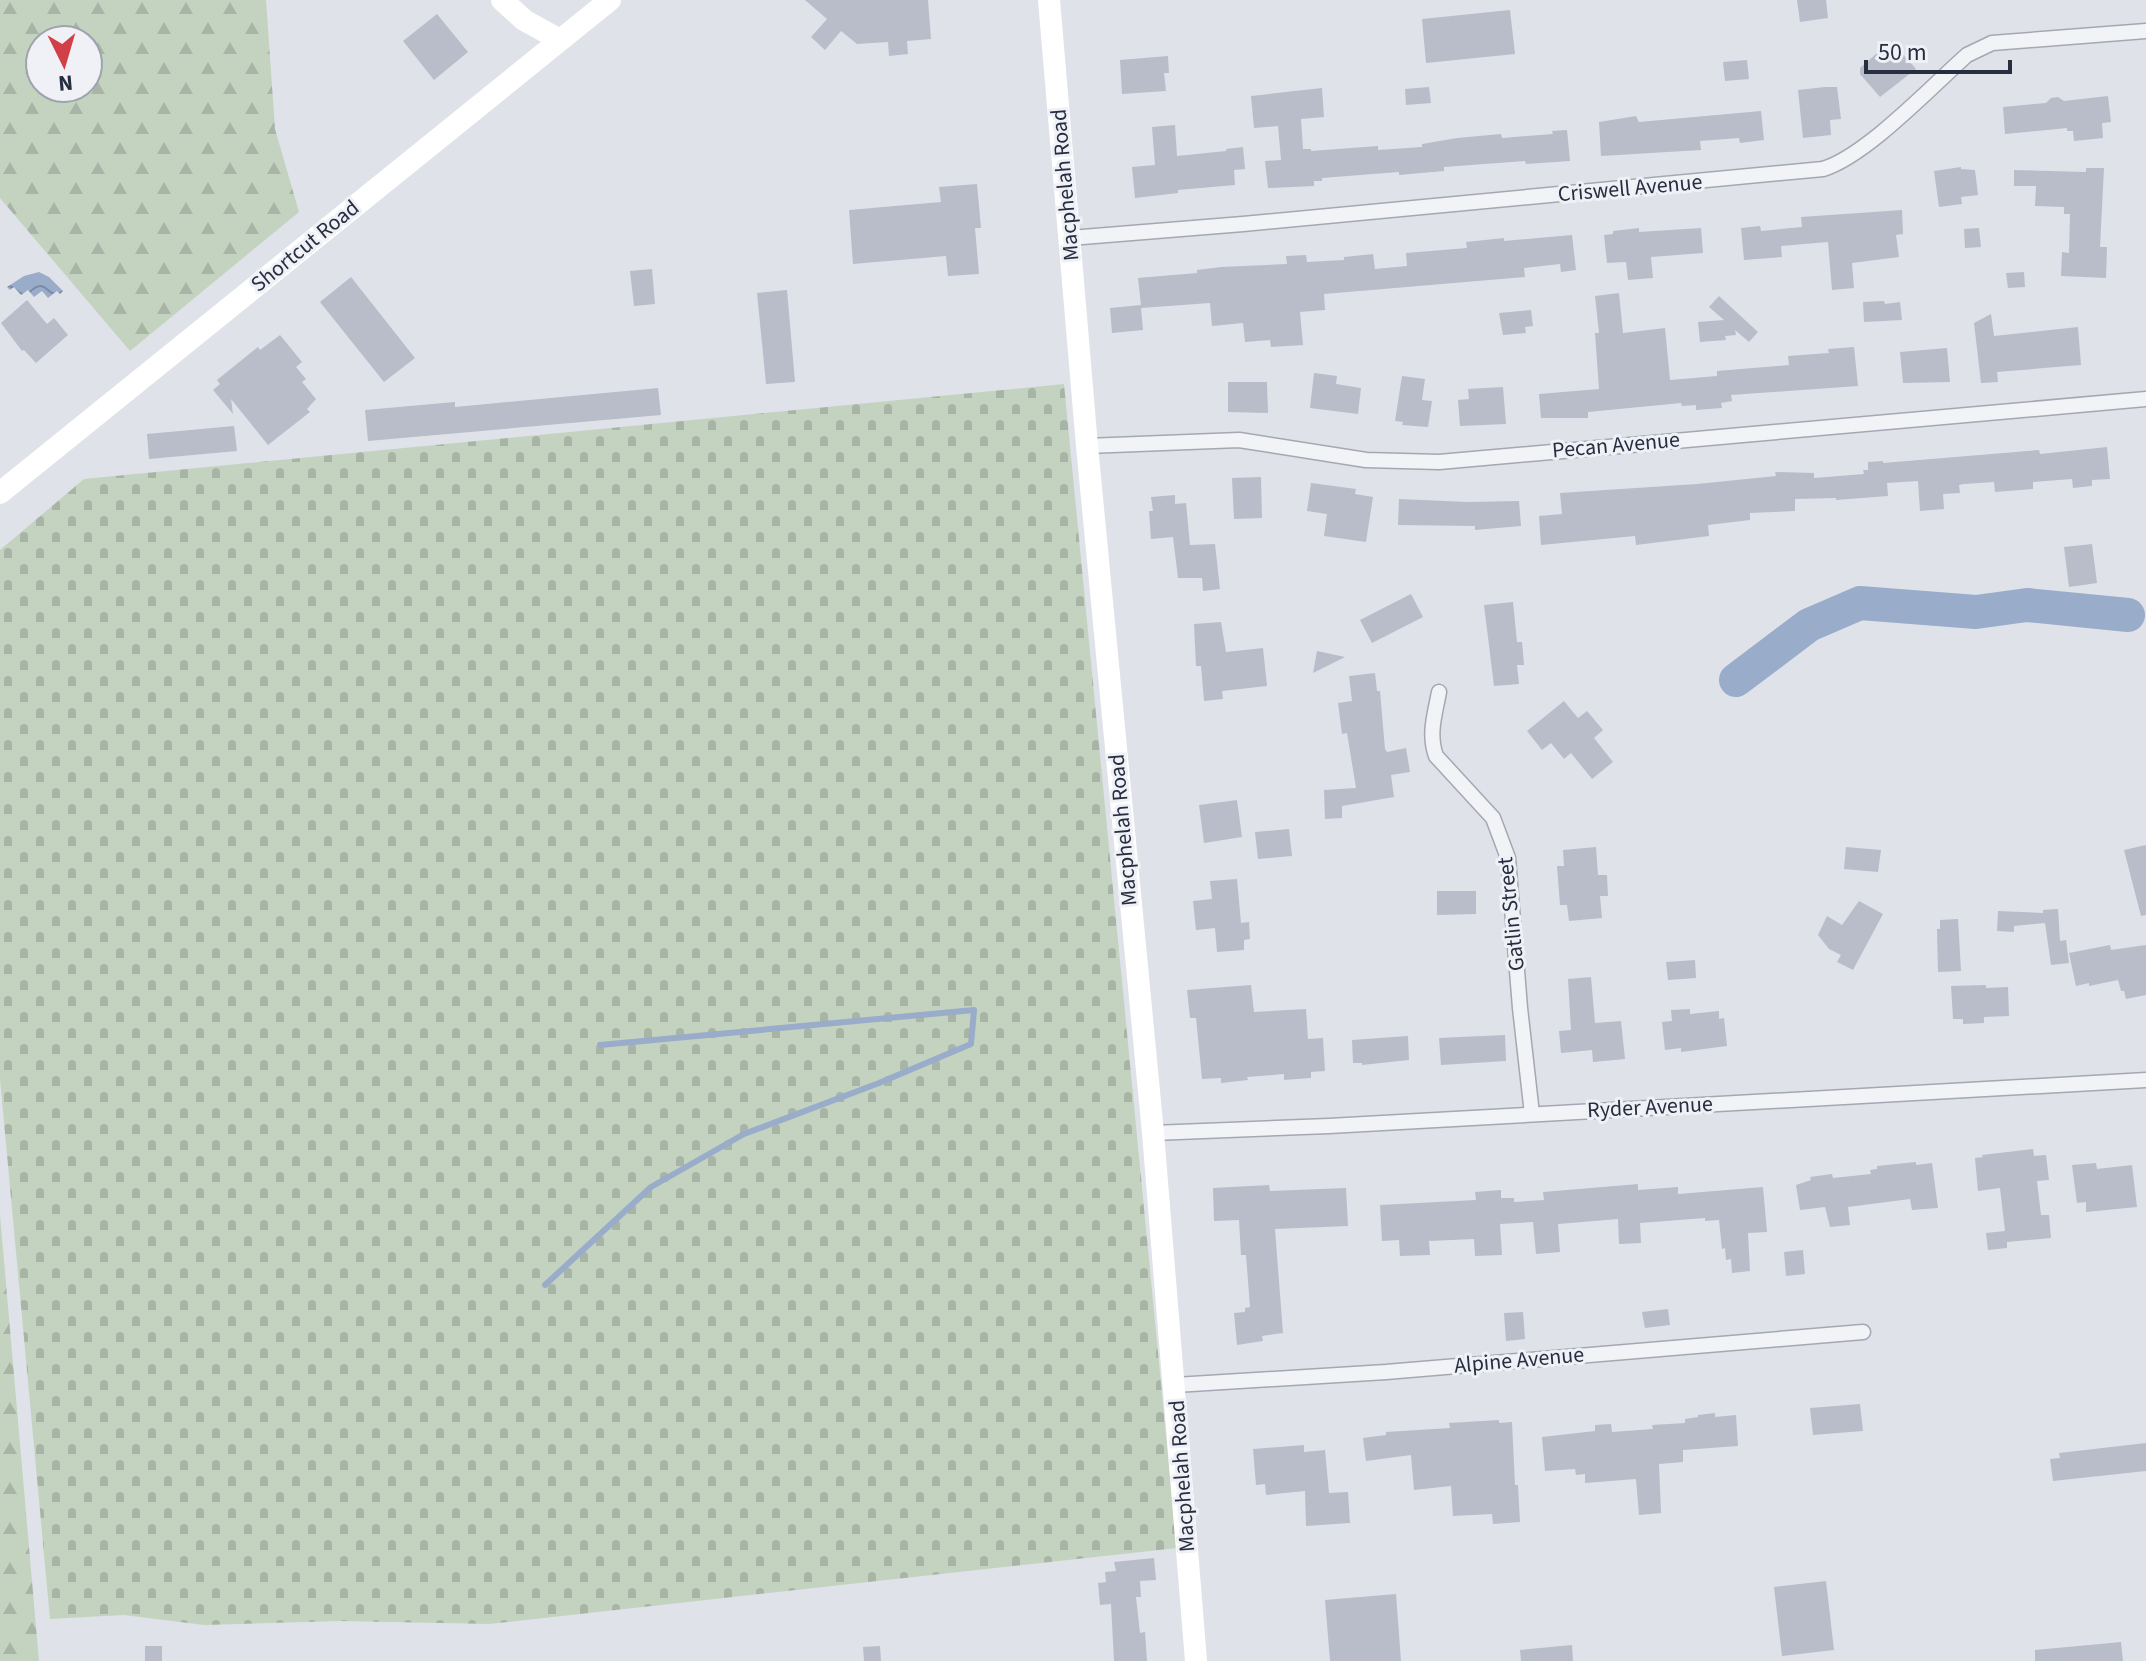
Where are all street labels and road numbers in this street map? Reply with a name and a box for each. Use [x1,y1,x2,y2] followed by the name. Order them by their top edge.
[1042,108,1088,262] street label: Macphelah Road
[1556,166,1704,210] street label: Criswell Avenue
[244,192,366,300] street label: Shortcut Road
[1551,423,1681,467] street label: Pecan Avenue
[1100,753,1146,907] street label: Macphelah Road
[1489,855,1533,973] street label: Gatlin Street
[1586,1088,1714,1126] street label: Ryder Avenue
[1453,1338,1585,1382] street label: Alpine Avenue
[1161,1399,1203,1553] street label: Macphelah Road

